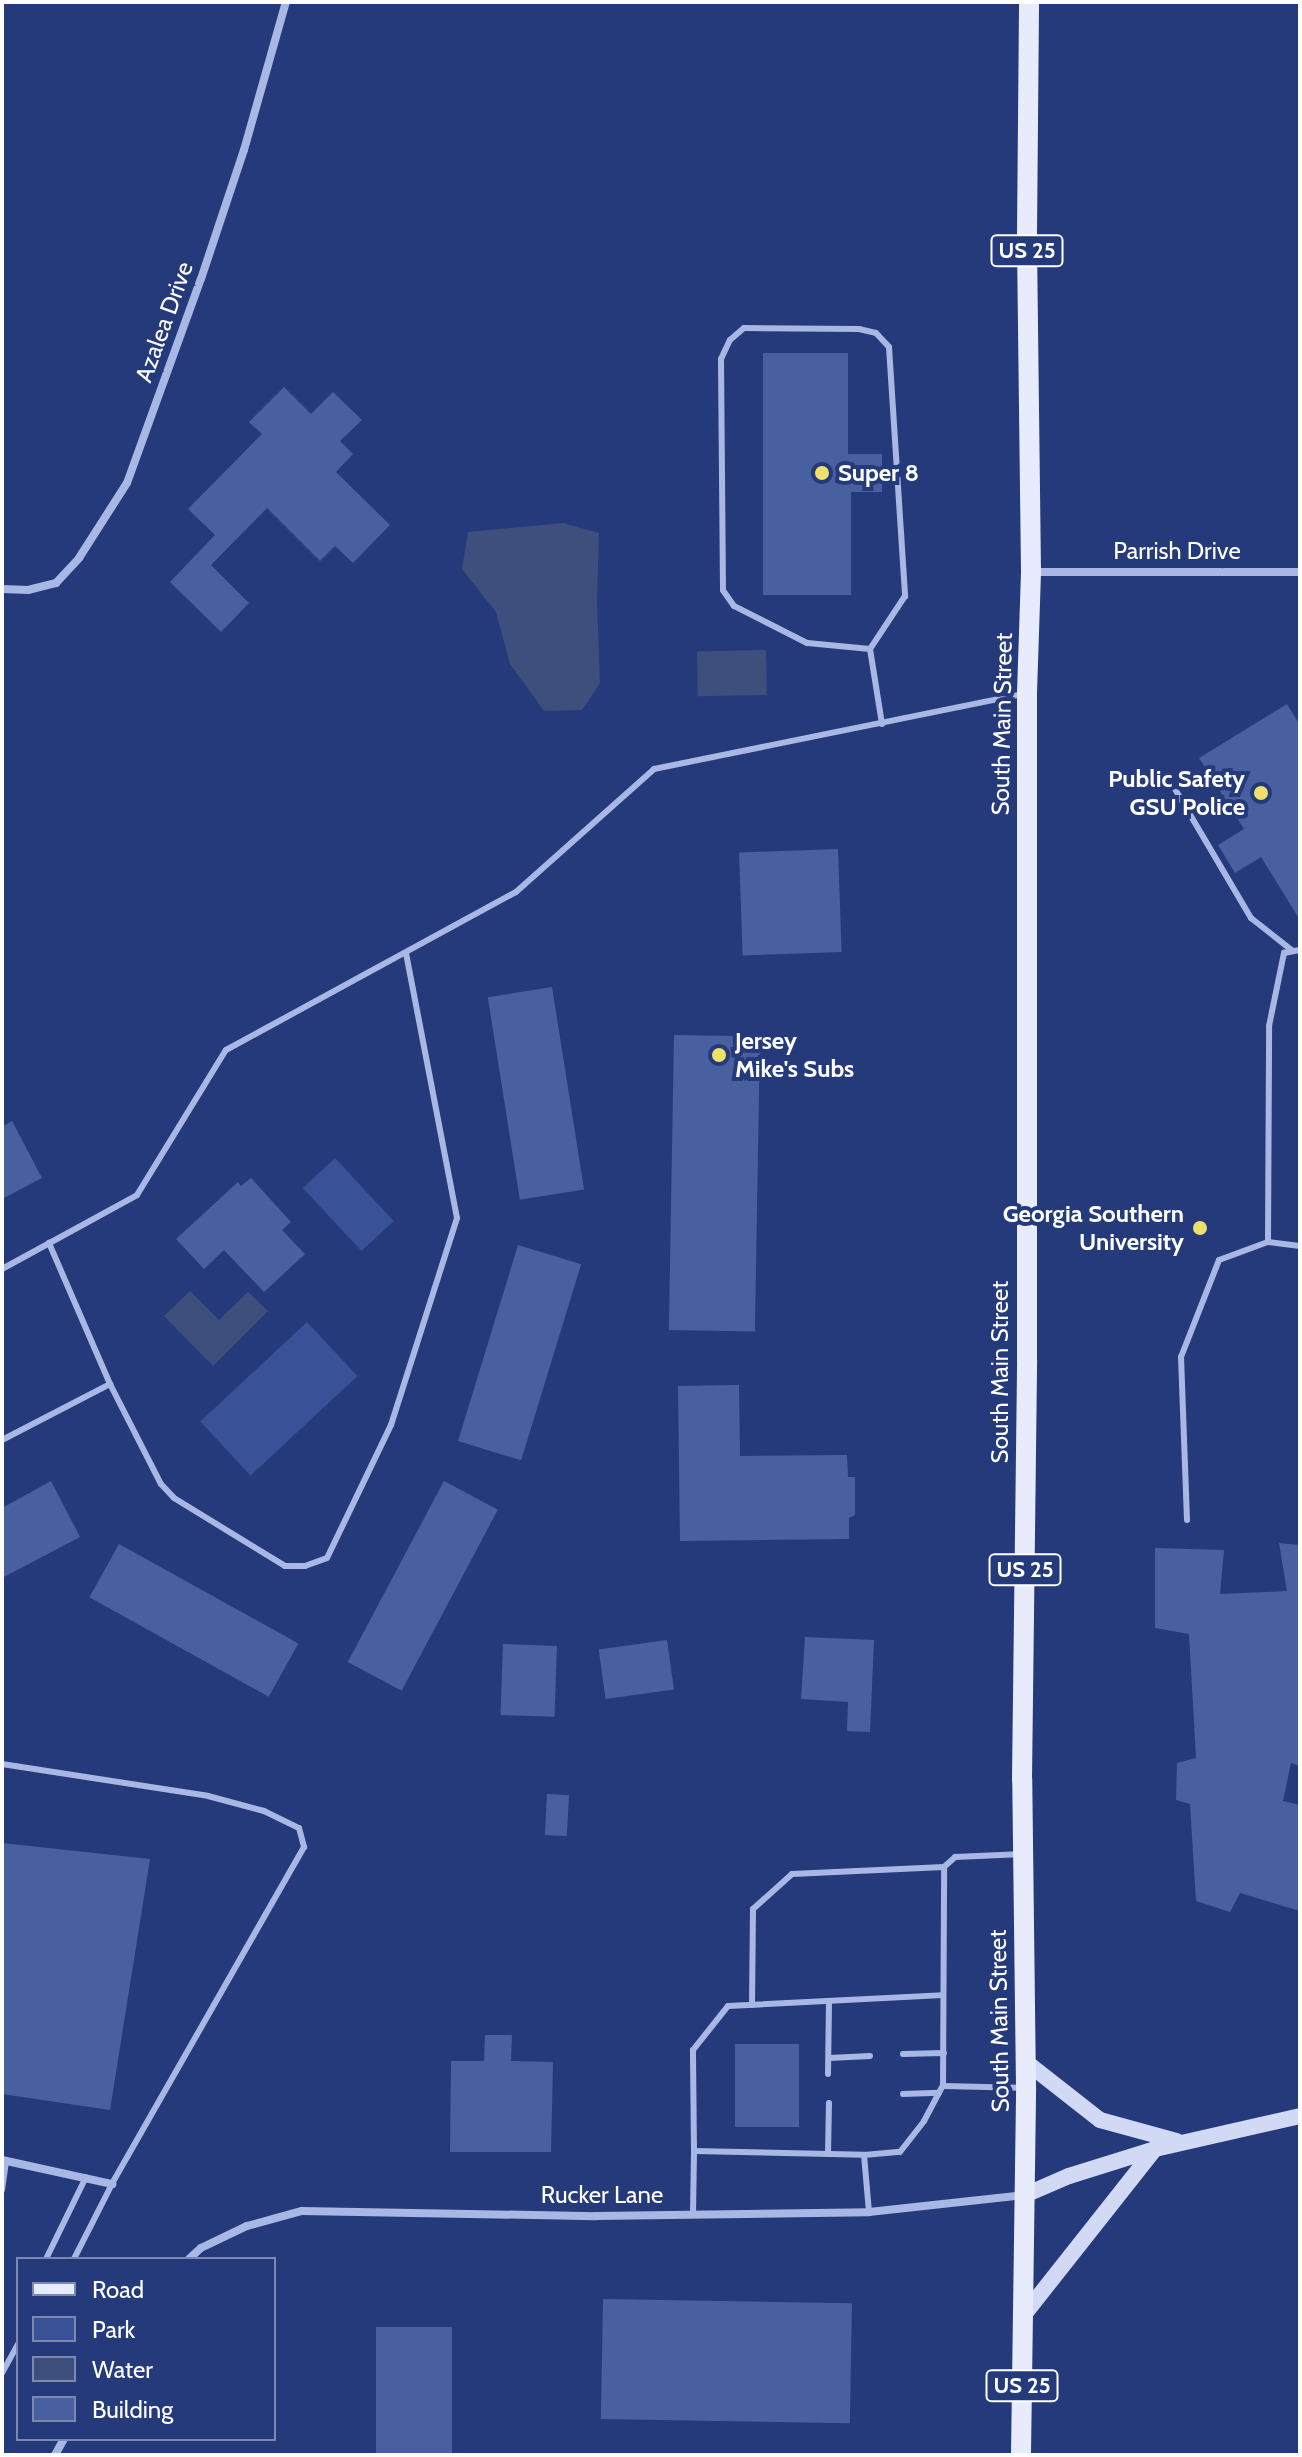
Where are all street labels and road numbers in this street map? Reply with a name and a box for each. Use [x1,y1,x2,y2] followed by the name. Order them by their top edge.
[989,233,1065,269] road number: US 25
[129,258,199,386] street label: Azalea Drive
[1113,537,1241,565] street label: Parrish Drive
[986,632,1018,816] street label: South Main Street
[986,1281,1014,1463] street label: South Main Street
[987,1552,1063,1588] road number: US 25
[983,1929,1015,2113] street label: South Main Street
[541,2181,663,2209] street label: Rucker Lane
[984,2368,1060,2404] road number: US 25

